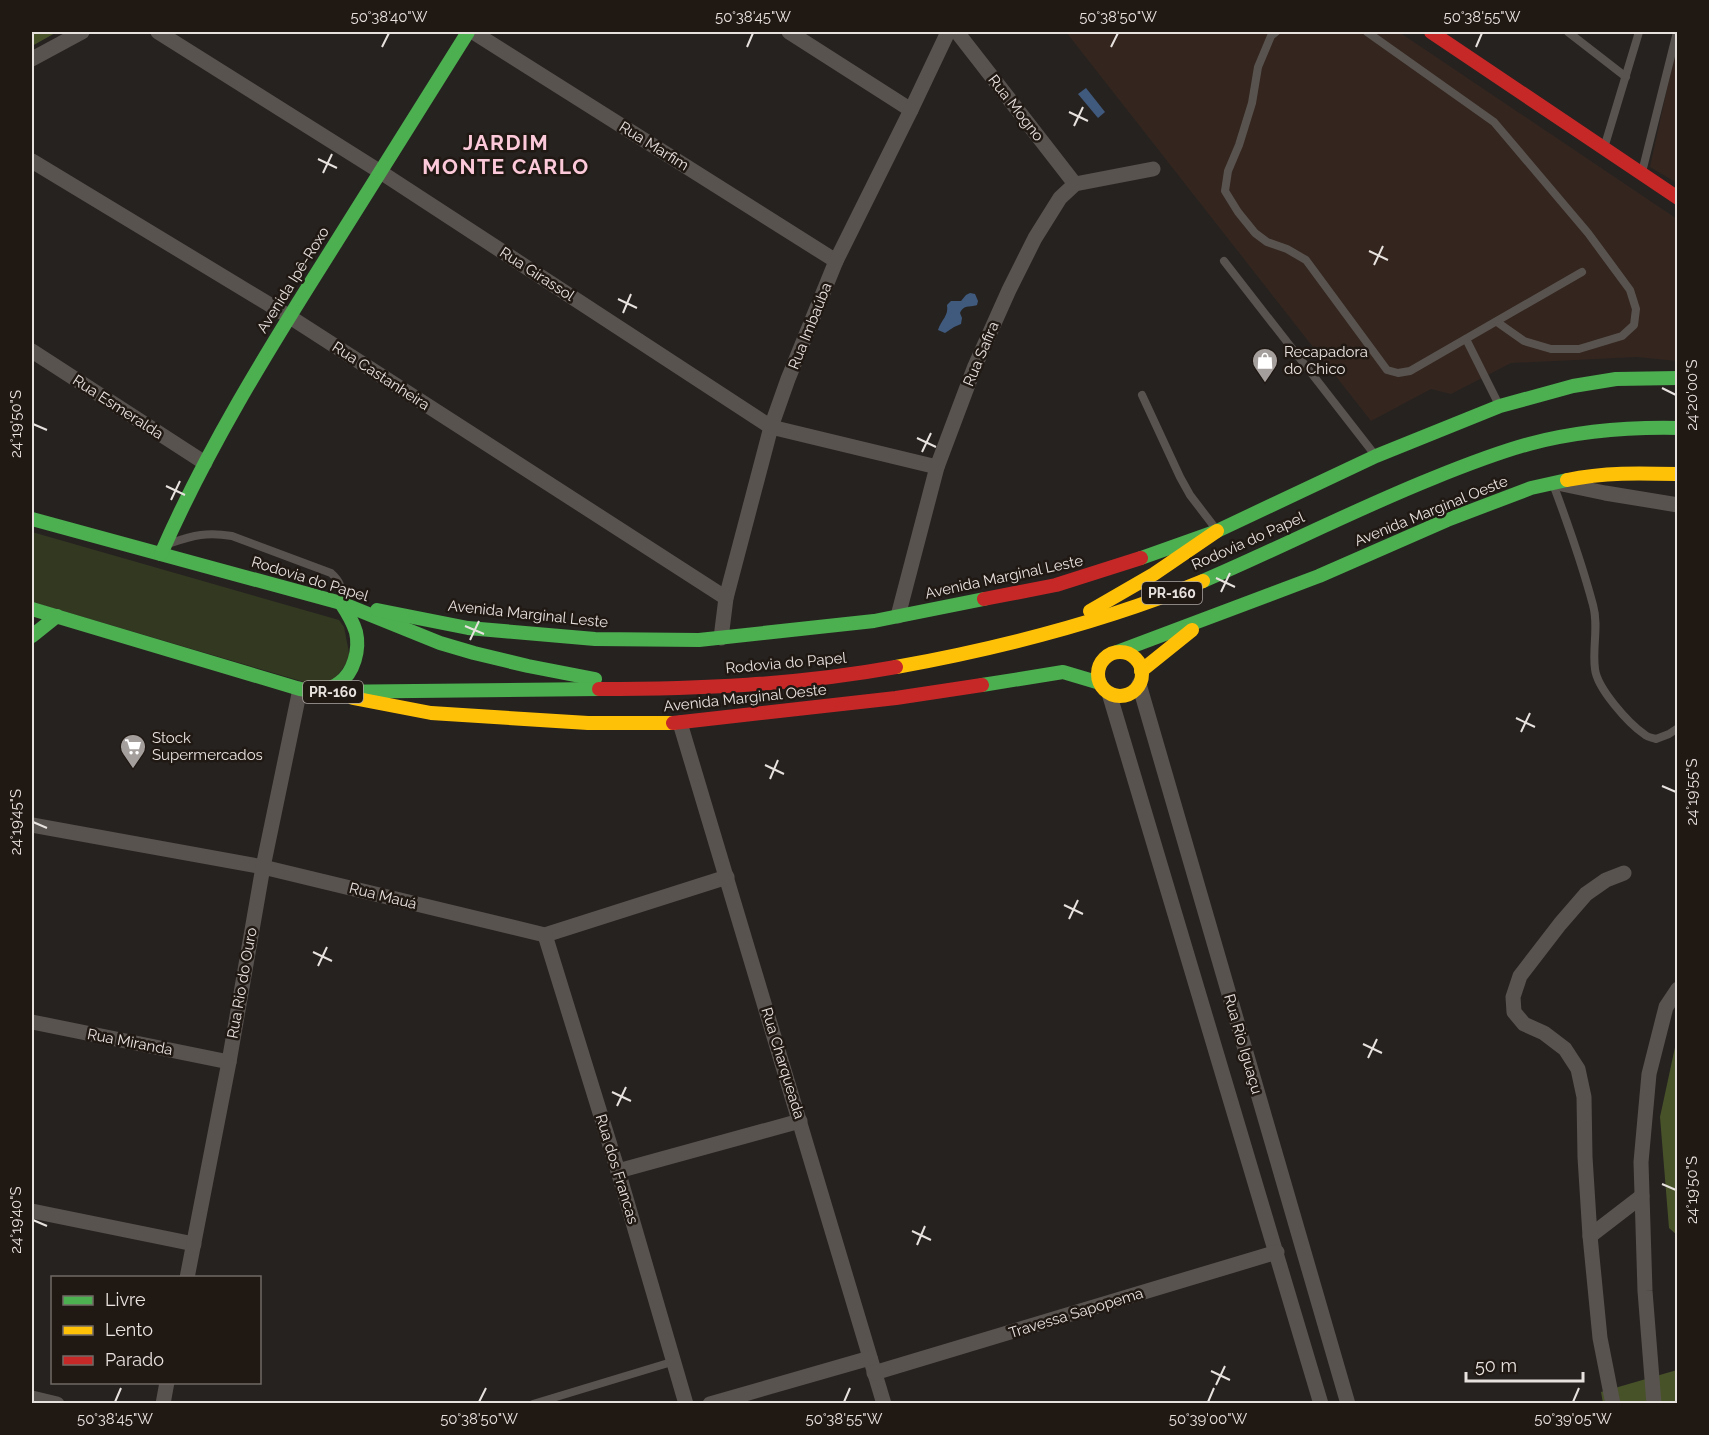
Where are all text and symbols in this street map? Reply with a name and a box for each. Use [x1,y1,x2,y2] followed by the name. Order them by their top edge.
[351,8,428,26] text: 50°38'40"W
[715,8,791,26] text: 50°38'45"W
[1079,8,1157,26] text: 50°38'50"W
[1444,8,1521,26] text: 50°38'55"W
[984,71,1048,145] street label: Rua Mogno
[616,118,692,174] street label: Rua Marfim
[422,130,590,179] district label: JARDIM MONTE CARLO
[253,223,333,336] street label: Avenida Ipê-Roxo
[496,243,579,305] street label: Rua Girassol
[784,280,836,372] street label: Rua Imbaúba
[959,319,1003,389] street label: Rua Safira
[329,338,433,414] street label: Rua Castanheira
[1284,343,1368,378] place label: Recapadora do Chico
[1250,346,1280,384] shop icon: Recapadora do Chico
[1683,359,1701,431] text: 24°20'00"S
[69,371,167,443] street label: Rua Esmeralda
[7,390,25,458] text: 24°19'50"S
[1352,472,1510,550] street label: Avenida Marginal Oeste
[1189,508,1308,574] street label: Rodovia do Papel
[923,551,1085,603] street label: Avenida Marginal Leste
[249,553,372,606] street label: Rodovia do Papel
[1142,582,1202,604] road number: PR-160
[447,597,609,631] street label: Avenida Marginal Leste
[725,649,848,677] street label: Rodovia do Papel
[663,680,828,716] street label: Avenida Marginal Oeste
[303,681,363,703] road number: PR-160
[152,729,263,764] place label: Stock Supermercados
[118,732,148,770] supermarket icon: Stock Supermercados
[1683,758,1701,826] text: 24°19'55"S
[7,789,25,855] text: 24°19'45"S
[347,879,419,913] street label: Rua Mauá
[223,926,261,1040] street label: Rua Rio do Ouro
[1220,992,1266,1096] street label: Rua Rio Iguaçu
[758,1005,808,1121] street label: Rua Charqueada
[86,1025,174,1059] street label: Rua Miranda
[592,1112,642,1226] street label: Rua dos Francas
[1683,1156,1701,1224] text: 24°19'50"S
[7,1186,25,1254] text: 24°19'40"S
[51,1276,261,1384] legend
[1007,1284,1145,1342] street label: Travessa Sapopema
[105,1289,146,1310] text: Livre
[105,1319,153,1340] text: Lento
[1466,1345,1583,1383] scale bar
[105,1349,164,1370] text: Parado
[1475,1355,1517,1376] text: 50 m
[77,1410,153,1428] text: 50°38'45"W
[440,1410,518,1428] text: 50°38'50"W
[806,1410,883,1428] text: 50°38'55"W
[1169,1410,1248,1428] text: 50°39'00"W
[1534,1410,1612,1428] text: 50°39'05"W

